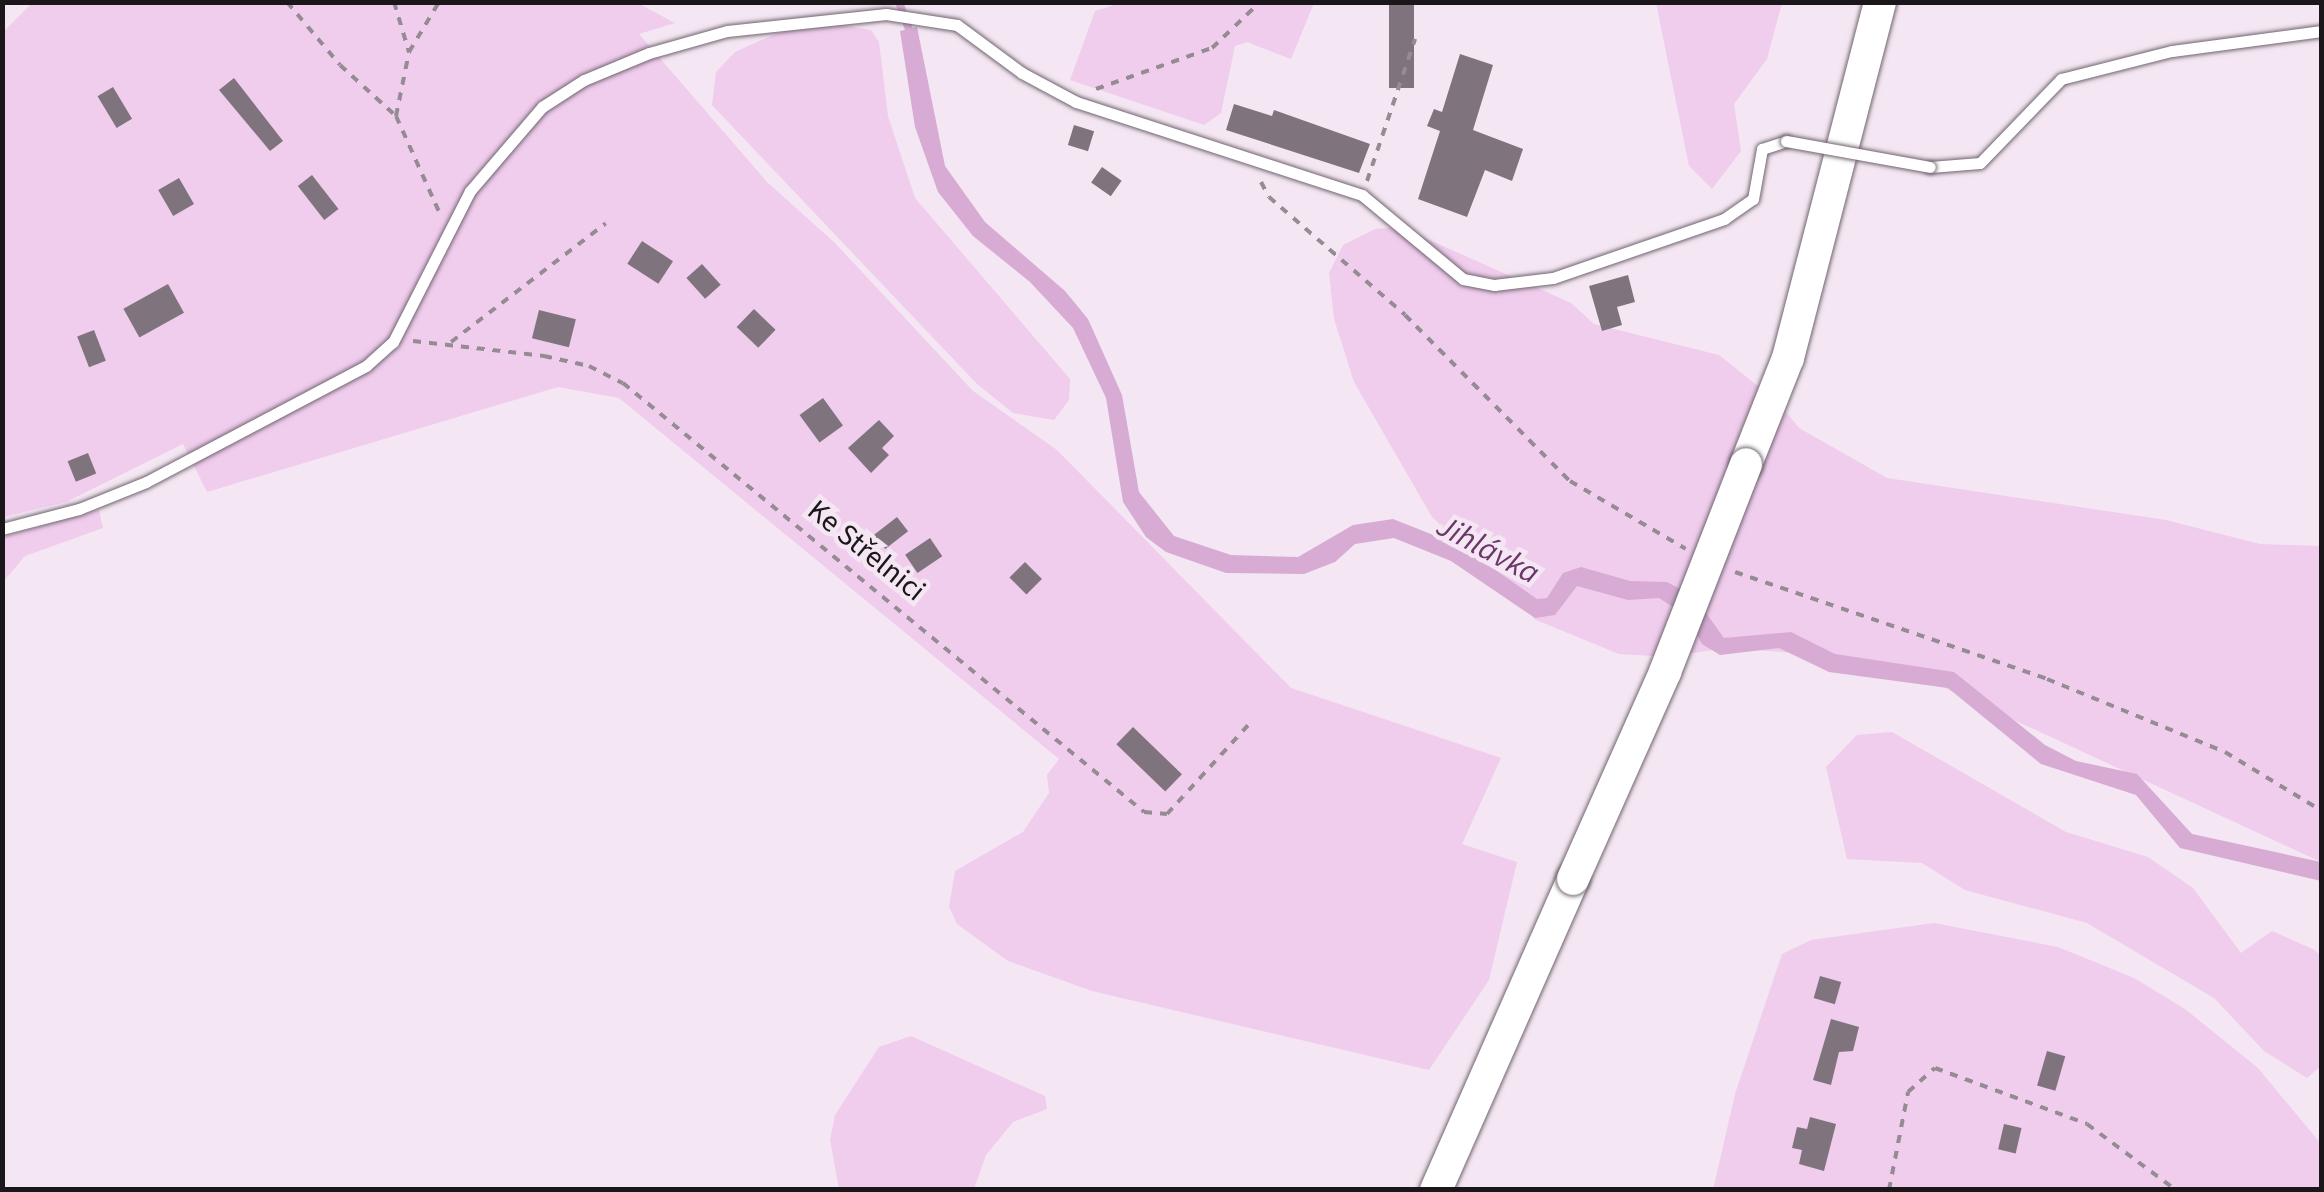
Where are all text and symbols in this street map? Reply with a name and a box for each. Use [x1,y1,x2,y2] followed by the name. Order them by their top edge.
[800,493,932,609] street label: Ke Střelnici
[1430,507,1546,593] water label: Jihlávka

